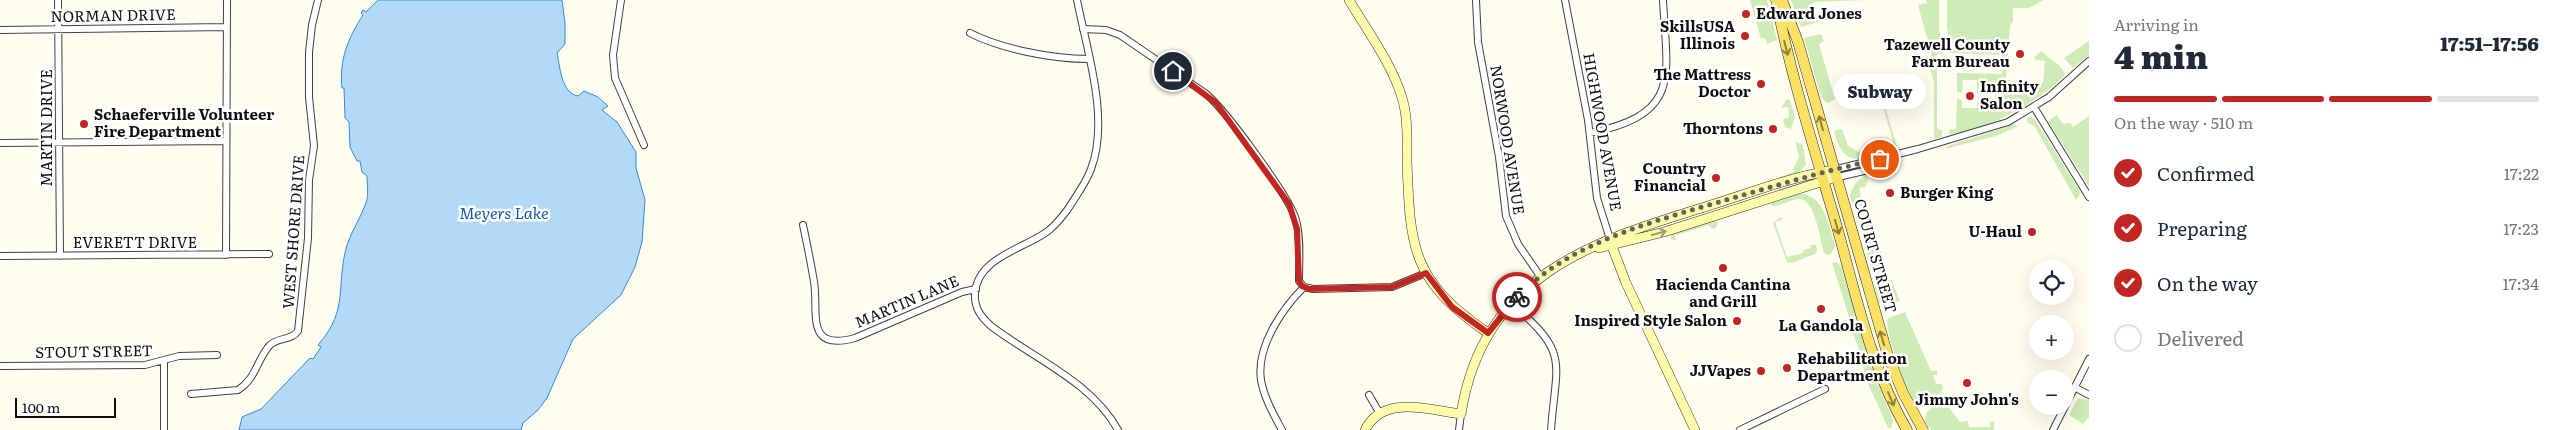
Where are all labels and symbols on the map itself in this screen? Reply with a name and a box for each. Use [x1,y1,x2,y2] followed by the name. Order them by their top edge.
[1756,1,1862,24] place label: Edward Jones
[50,2,176,27] street label: NORMAN DRIVE
[1740,8,1752,20] marker: Edward Jones
[1660,14,1736,54] place label: SkillsUSA Illinois
[1739,30,1751,42] marker: SkillsUSA Illinois
[1884,32,2011,72] place label: Tazewell County Farm Bureau
[1782,39,1791,55] one-way arrow
[2014,48,2026,60] marker: Tazewell County Farm Bureau
[1152,50,1194,92] pin
[1578,51,1629,213] street label: HIGHWOOD AVENUE
[1653,62,1752,102] place label: The Mattress Doctor
[1485,63,1532,216] street label: NORWOOD AVENUE
[34,69,57,187] street label: MARTIN DRIVE
[1834,74,1926,109] callout: Subway
[1980,74,2039,114] place label: Infinity Salon
[1755,78,1767,90] marker: The Mattress Doctor
[1964,90,1976,102] marker: Infinity Salon
[94,102,274,142] place label: Schaeferville Volunteer Fire Department
[1816,115,1826,131] one-way arrow
[1683,116,1764,139] place label: Thorntons
[78,118,90,130] marker: Schaeferville Volunteer Fire Department
[1767,123,1779,135] marker: Thorntons
[1859,138,1901,180] pin
[276,154,309,310] street label: WEST SHORE DRIVE
[1634,156,1707,196] place label: Country Financial
[1710,172,1722,184] marker: Country Financial
[1900,180,1994,203] place label: Burger King
[1884,187,1896,199] marker: Burger King
[1849,196,1904,315] street label: COURT STREET
[459,200,549,224] water label: Meyers Lake
[1832,219,1842,235] one-way arrow
[1969,219,2023,242] place label: U-Haul
[2026,226,2038,238] marker: U-Haul
[1650,228,1666,237] one-way arrow
[73,230,197,253] street label: EVERETT DRIVE
[1717,262,1729,274] marker: Hacienda Cantina and Grill
[851,268,962,333] street label: MARTIN LANE
[1492,272,1542,322] courier
[1655,272,1791,312] place label: Hacienda Cantina and Grill
[1815,303,1827,315] marker: La Gandola
[1574,308,1728,331] place label: Inspired Style Salon
[1779,313,1864,336] place label: La Gandola
[1731,315,1743,327] marker: Inspired Style Salon
[1877,330,1887,346] one-way arrow
[35,338,153,363] street label: STOUT STREET
[1797,346,1908,386] place label: Rehabilitation Department
[1690,358,1752,381] place label: JJVapes
[1781,362,1793,374] marker: Rehabilitation Department
[1755,365,1767,377] marker: JJVapes
[1961,377,1973,389] marker: Jimmy John's
[1915,387,2019,410] place label: Jimmy John's
[1886,391,1896,406] one-way arrow
[15,395,116,418] scale bar

